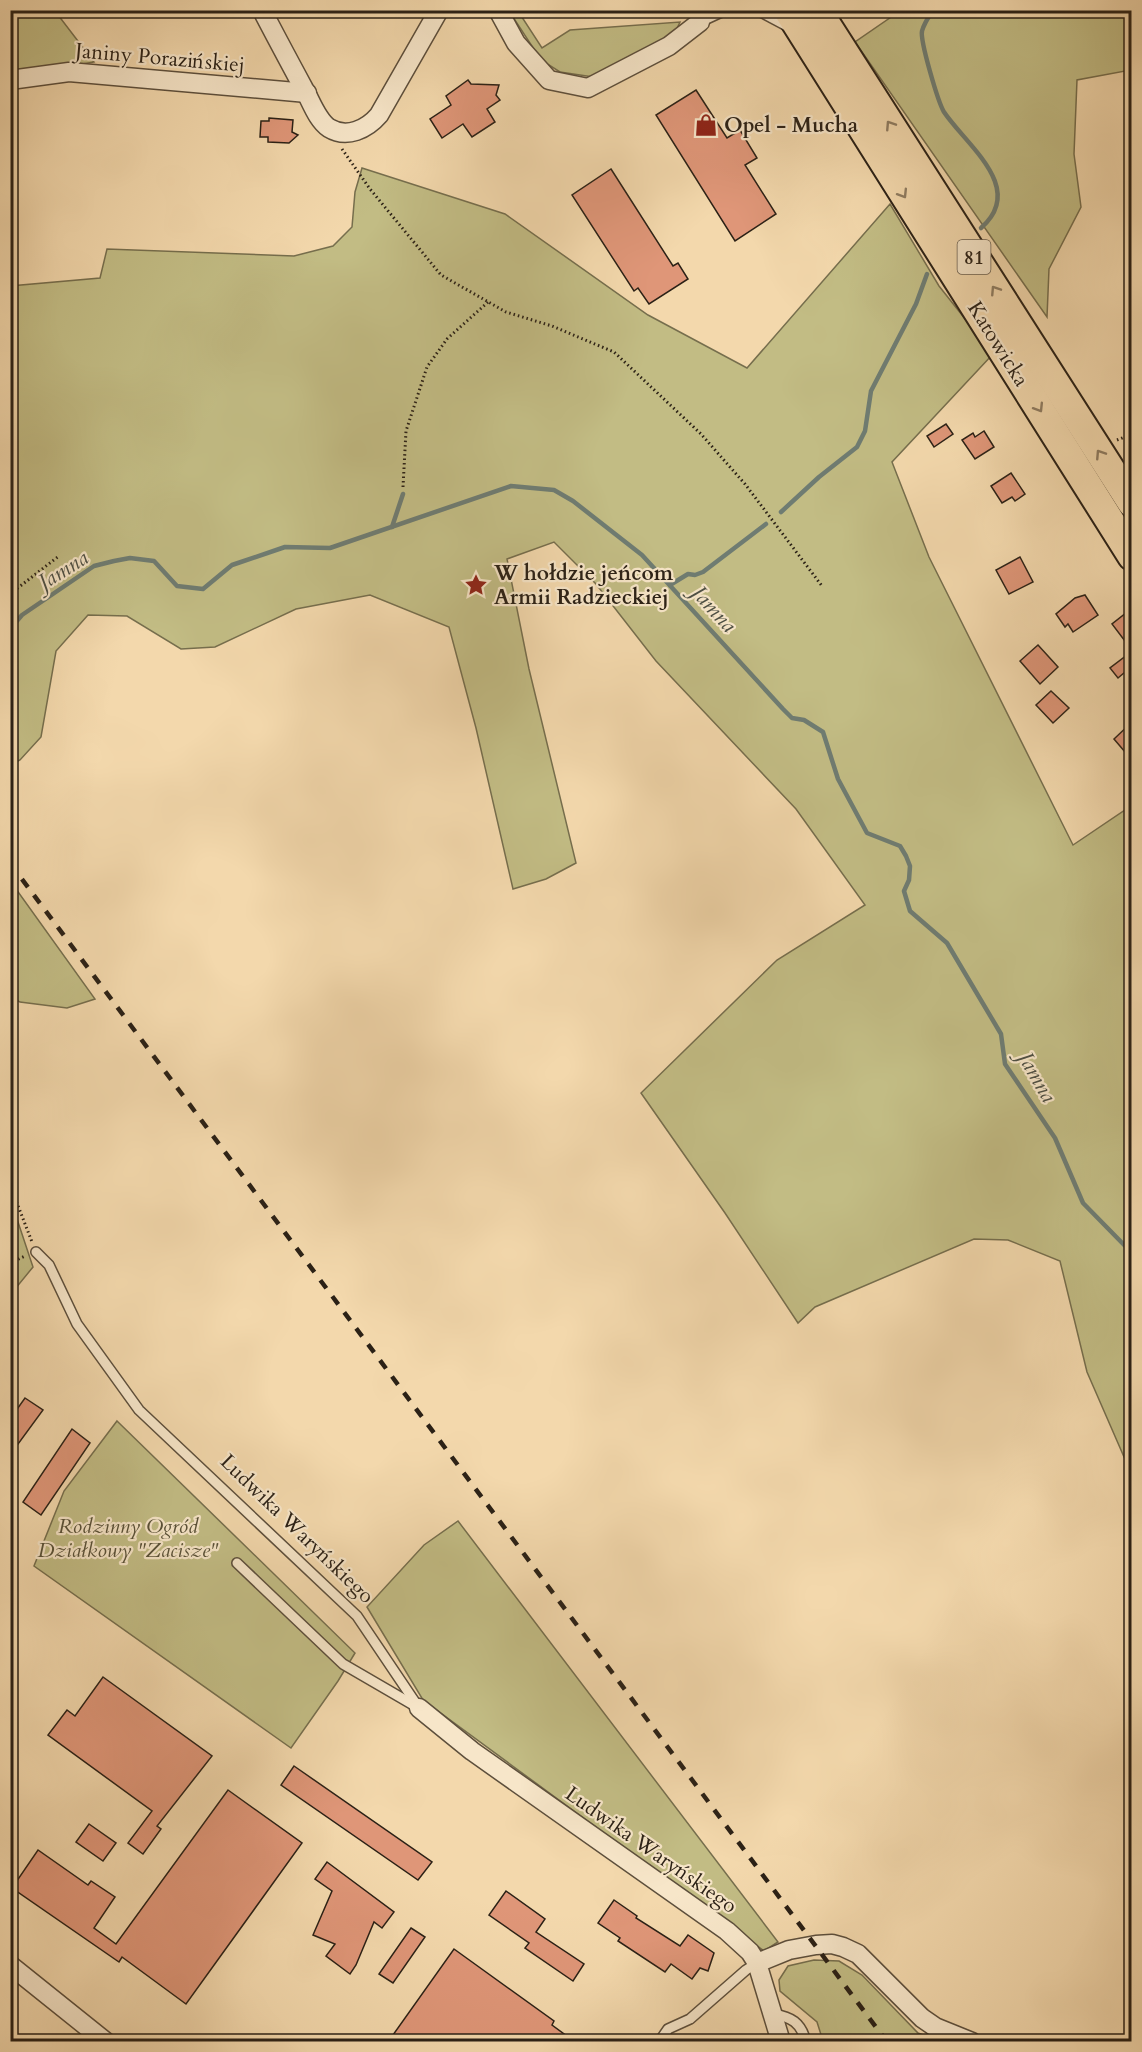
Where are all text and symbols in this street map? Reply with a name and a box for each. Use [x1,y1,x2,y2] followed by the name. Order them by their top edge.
[71,36,246,80] street label: Janiny Porazińskiej
[724,111,859,140] place label: Opel - Mucha
[693,112,719,138] shop icon: Opel - Mucha
[886,121,898,131] one-way arrow
[896,188,908,198] one-way arrow
[958,240,990,274] road number: 81
[991,286,1003,296] one-way arrow
[960,296,1036,392] street label: Katowicka
[1031,402,1043,412] one-way arrow
[1096,450,1107,461] one-way arrow
[28,543,94,600] water label: Jamna
[493,559,674,612] place label: W hołdzie jeńcom Armii Radzieckiej
[463,572,489,598] place icon: W hołdzie jeńcom Armii Radzieckiej
[681,575,743,639] water label: Jamna
[1008,1042,1064,1108] water label: Jamna
[214,1448,380,1610] street label: Ludwika Waryńskiego
[38,1512,219,1565] park label: Rodzinny Ogród Działkowy "Zacisze"
[559,1780,743,1920] street label: Ludwika Waryńskiego

